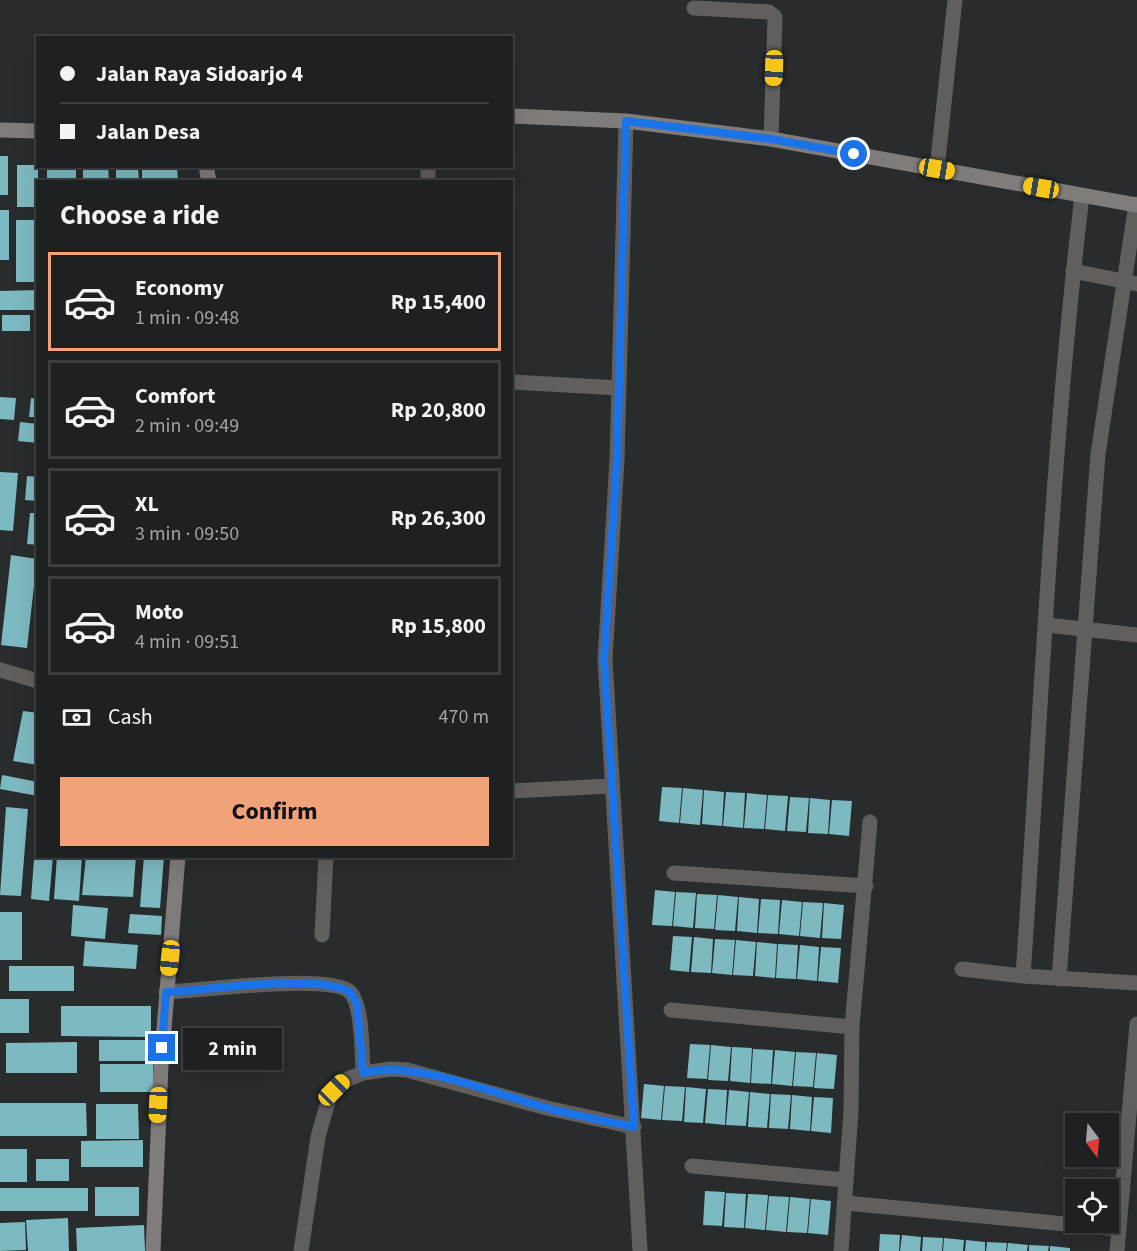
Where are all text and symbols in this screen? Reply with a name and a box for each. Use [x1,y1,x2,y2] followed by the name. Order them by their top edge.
[764,50,784,86] car
[96,58,303,90] text: Jalan Raya Sidoarjo 4
[96,116,200,148] text: Jalan Desa
[840,140,867,167] route start
[918,157,956,181] car
[1022,176,1060,200] car
[60,196,220,235] text: Choose a ride
[135,272,224,304] text: Economy
[63,275,117,329] icon: car
[391,286,486,318] text: Rp 15,400
[135,304,239,332] text: 1 min · 09:48
[135,380,216,412] text: Comfort
[63,383,117,437] icon: car
[391,394,486,426] text: Rp 20,800
[135,412,239,440] text: 2 min · 09:49
[135,488,159,520] text: XL
[63,491,117,545] icon: car
[391,502,486,534] text: Rp 26,300
[135,520,239,548] text: 3 min · 09:50
[135,596,184,628] text: Moto
[63,599,117,653] icon: car
[391,610,486,642] text: Rp 15,800
[135,628,239,656] text: 4 min · 09:51
[60,701,93,734] icon: cash
[108,701,153,733] text: Cash
[439,703,489,731] text: 470 m
[60,777,489,846] button: Confirm
[159,939,181,977] car
[183,1027,282,1069] callout: 2 min
[148,1034,175,1061] route end
[208,1035,257,1063] text: 2 min
[315,1071,353,1109] car
[148,1087,168,1123] car
[1065,1113,1119,1167] north arrow
[1065,1113,1119,1233] map controls
[1065,1179,1119,1233] button: locate

